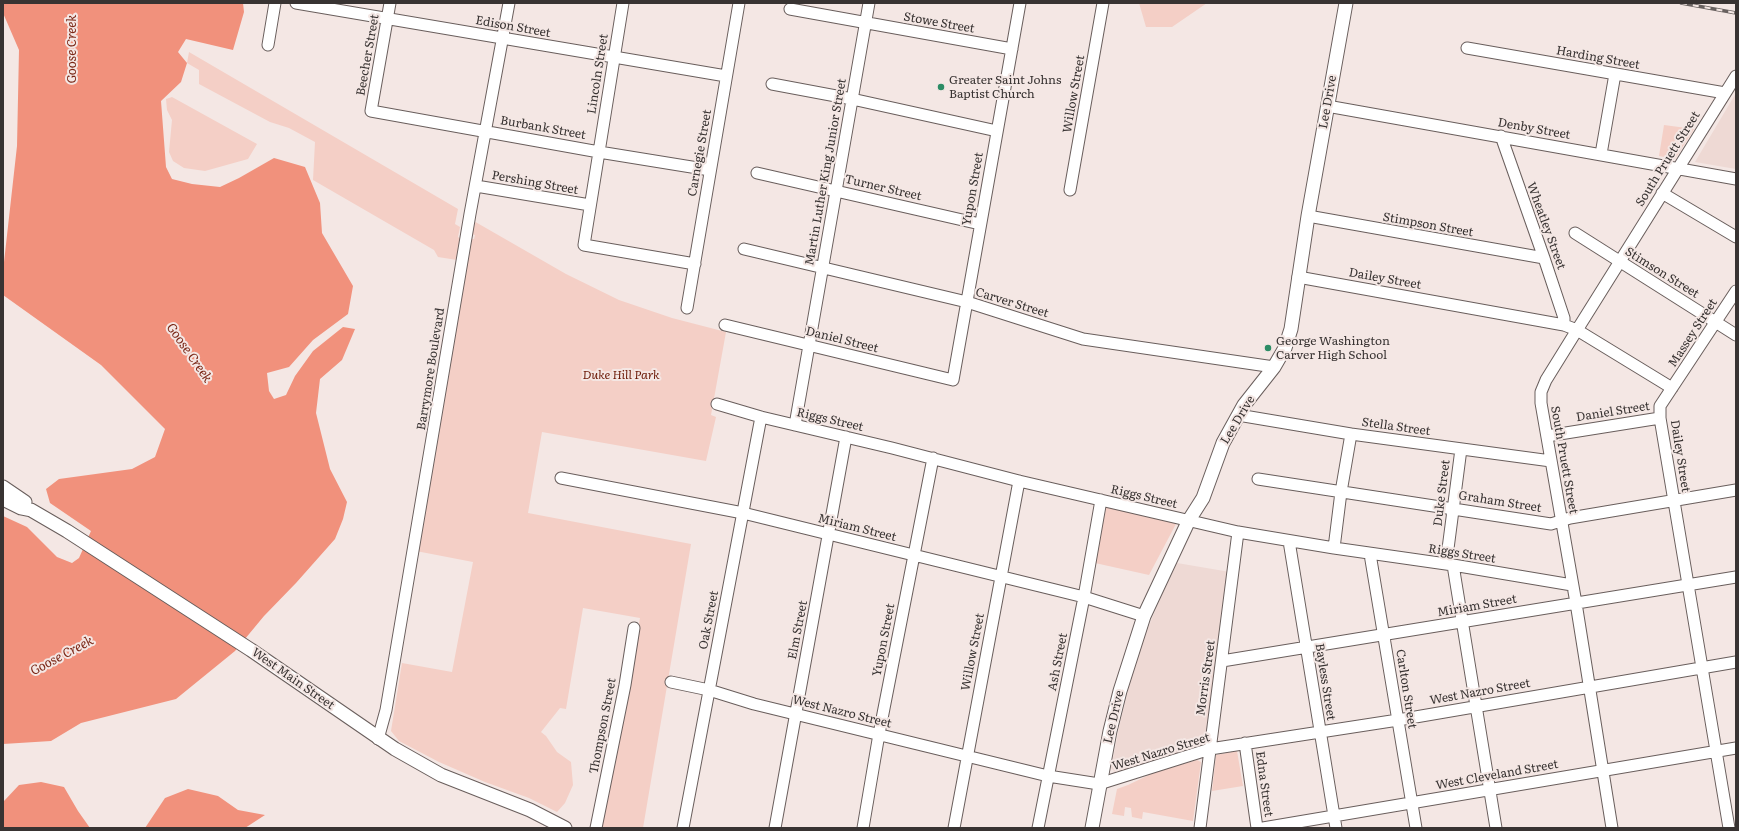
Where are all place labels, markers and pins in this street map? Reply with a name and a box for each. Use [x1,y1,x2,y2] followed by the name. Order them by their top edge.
[949,73,1061,101] place label: Greater Saint Johns Baptist Church
[936,82,946,92] marker: Greater Saint Johns Baptist Church
[1276,334,1390,362] place label: George Washington Carver High School
[1263,343,1273,353] marker: George Washington Carver High School

